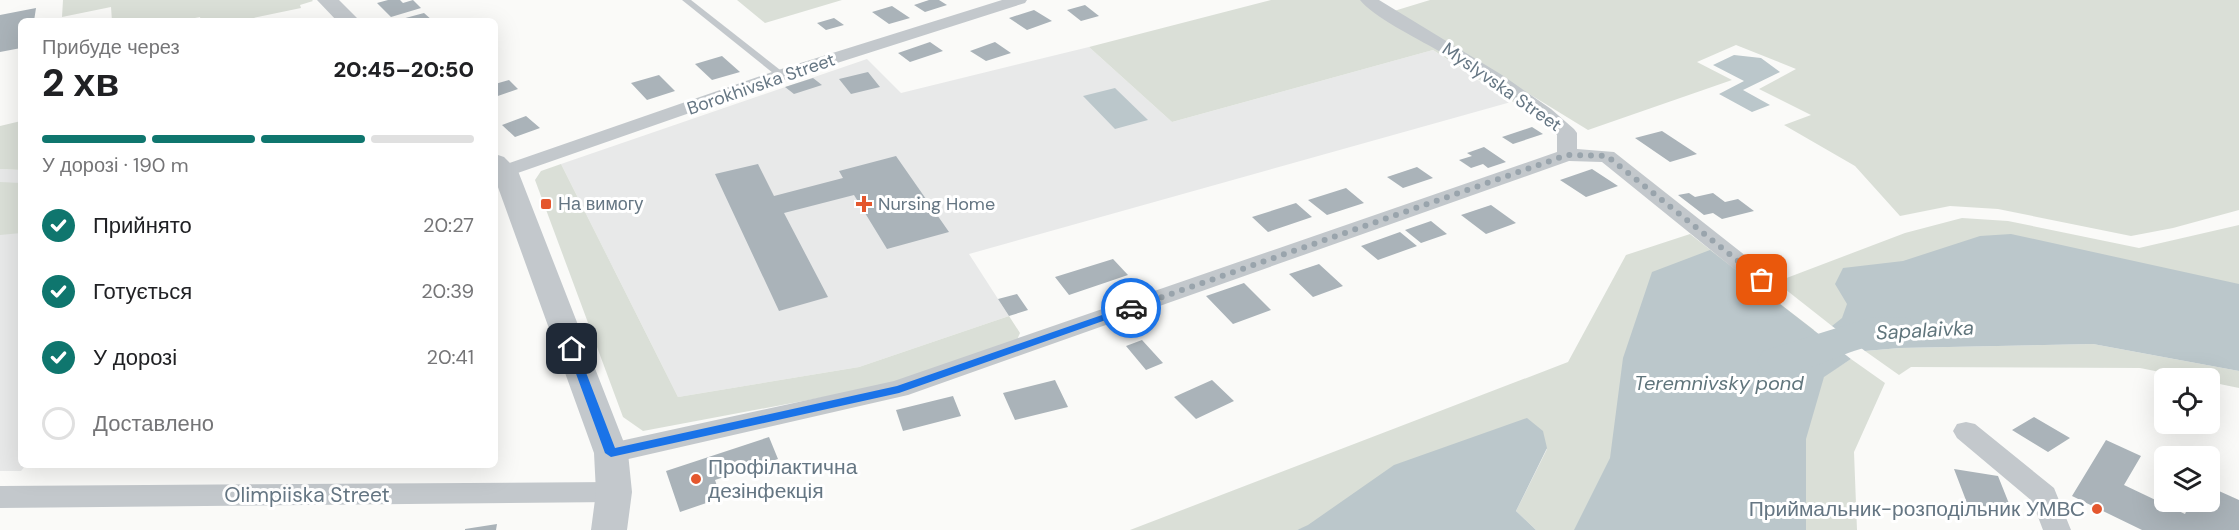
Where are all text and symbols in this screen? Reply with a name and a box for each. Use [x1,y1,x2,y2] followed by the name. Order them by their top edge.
[42,34,180,60] text: Прибуде через
[1438,37,1566,137] street label: Myslyvska Street
[684,47,838,121] street label: Borokhivska Street
[333,55,474,84] text: 20:45–20:50
[42,57,119,108] text: 2 хв
[42,152,189,178] text: У дорозі · 190 m
[558,192,643,216] place label: На вимогу
[878,192,995,216] place label: Nursing Home
[855,195,873,213] marker: Nursing Home
[539,197,553,211] marker: На вимогу
[42,209,75,242] icon: check
[93,211,192,240] text: Прийнято
[423,212,474,238] text: 20:27
[1736,254,1787,305] pin
[1745,263,1778,296] icon: bag
[42,275,75,308] icon: check
[93,277,192,306] text: Готується
[421,278,474,304] text: 20:39
[1101,278,1161,338] courier
[1115,292,1148,325] icon: car
[1875,314,1975,346] water label: Sapalaivka
[546,323,597,374] pin
[555,332,588,365] icon: home
[42,341,75,374] icon: check
[93,343,177,372] text: У дорозі
[427,344,474,370] text: 20:41
[2154,368,2220,512] map controls
[2154,368,2220,434] button: locate
[1634,370,1804,396] water label: Teremnivsky pond
[93,409,214,438] text: Доставлено
[2154,446,2220,512] button: layers
[708,453,858,505] place label: Профілактична дезінфекція
[689,472,703,486] marker: Профілактична дезінфекція
[224,481,390,509] street label: Olimpiiska Street
[1749,495,2085,523] place label: Приймальник-розподільник УМВС
[2090,502,2104,516] marker: Приймальник-розподільник УМВС

